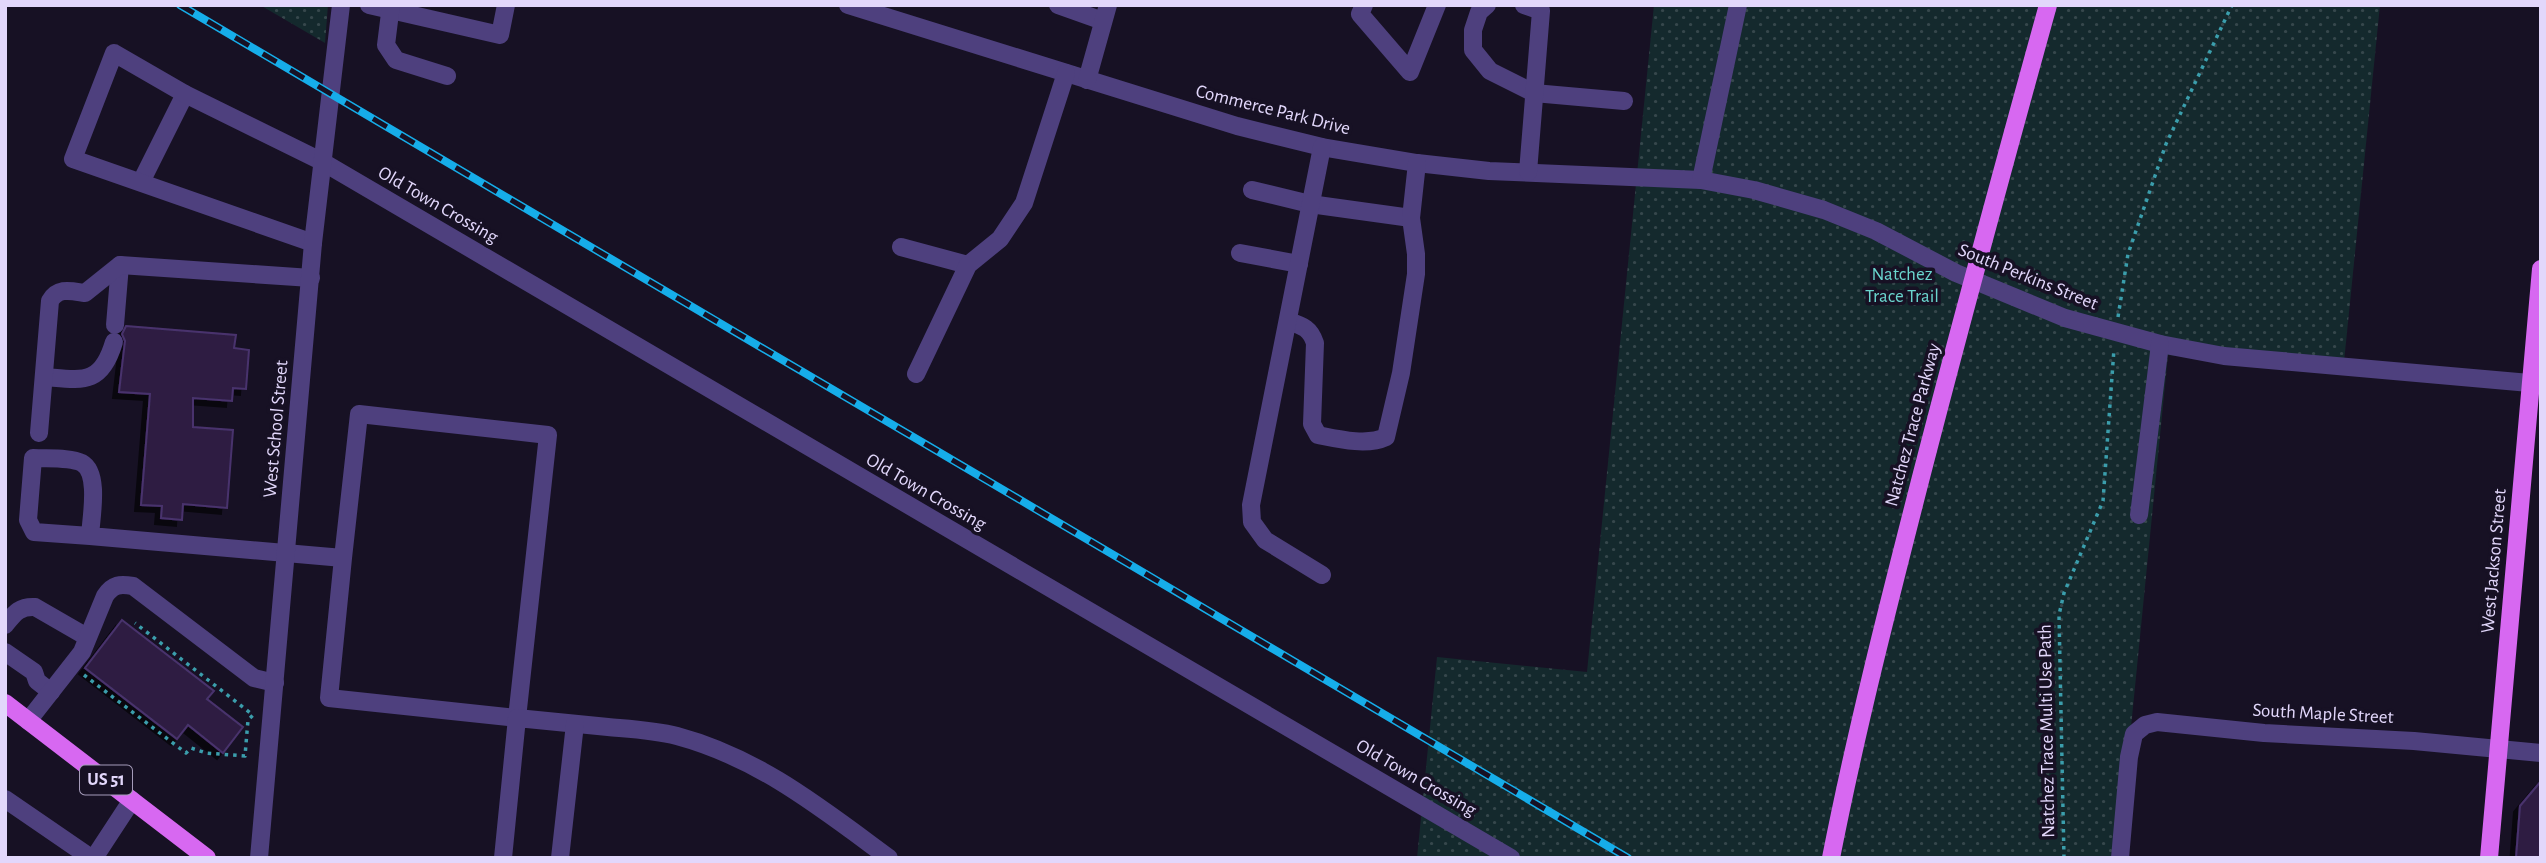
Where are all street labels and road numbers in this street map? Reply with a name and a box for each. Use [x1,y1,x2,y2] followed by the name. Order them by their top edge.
[1194,82,1352,138] street label: Commerce Park Drive
[375,163,502,247] street label: Old Town Crossing
[1956,240,2100,314] street label: South Perkins Street
[1882,341,1944,509] street label: Natchez Trace Parkway
[261,359,291,499] street label: West School Street
[863,450,990,534] street label: Old Town Crossing
[2478,488,2510,634] street label: West Jackson Street
[2036,624,2058,838] street label: Natchez Trace Multi Use Path
[2252,701,2394,727] street label: South Maple Street
[1353,736,1480,820] street label: Old Town Crossing
[80,766,132,794] road number: US 51

